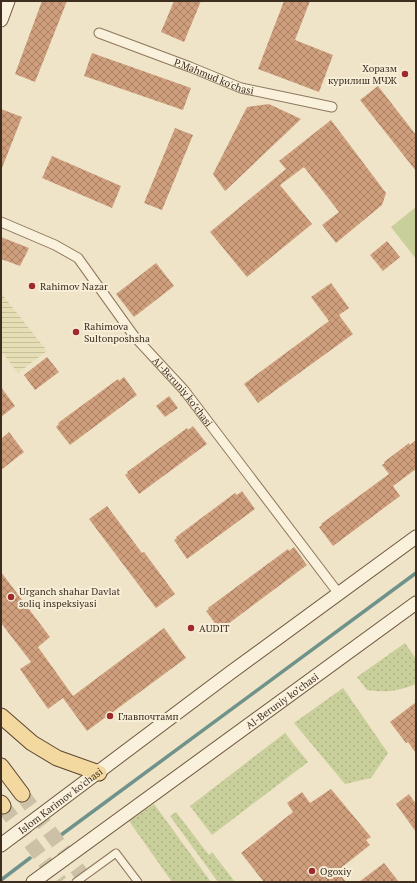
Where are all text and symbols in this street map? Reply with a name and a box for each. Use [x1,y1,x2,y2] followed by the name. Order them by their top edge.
[172,55,255,97] street label: P.Mahmud ko'chasi
[328,62,398,87] place label: Хоразм курилиш МЧЖ
[400,69,410,79] marker: Хоразм курилиш МЧЖ
[40,280,108,293] place label: Rahimov Nazar
[27,281,37,291] marker: Rahimov Nazar
[84,320,150,345] place label: Rahimova Sultonposhsha
[71,327,81,337] marker: Rahimova Sultonposhsha
[150,354,216,429] street label: Al-Beruniy ko’chasi
[19,585,120,610] place label: Urganch shahar Davlat soliq inspeksiyasi
[6,592,16,602] marker: Urganch shahar Davlat soliq inspeksiyasi
[199,622,229,635] place label: AUDIT
[186,623,196,633] marker: AUDIT
[243,670,321,732] street label: Al-Beruniy ko’chasi
[118,710,179,723] place label: Главпочтамп
[105,711,115,721] marker: Главпочтамп
[15,765,105,837] street label: Islom Karimov ko'chasi
[320,865,352,878] place label: Ogoxiy
[307,866,317,876] marker: Ogoxiy

